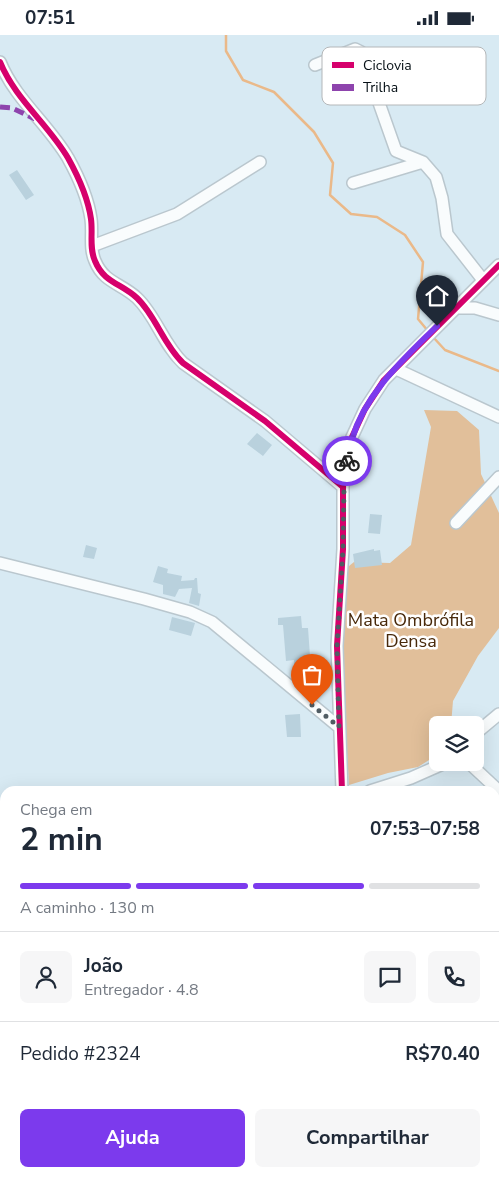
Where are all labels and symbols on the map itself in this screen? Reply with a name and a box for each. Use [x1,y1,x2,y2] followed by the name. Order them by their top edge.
[322,47,486,105] legend
[363,56,412,75] text: Ciclovia
[363,78,398,97] text: Trilha
[416,275,458,326] pin
[322,436,372,486] courier
[348,608,474,653] park label: Mata Ombrófila Densa
[291,654,333,705] pin

